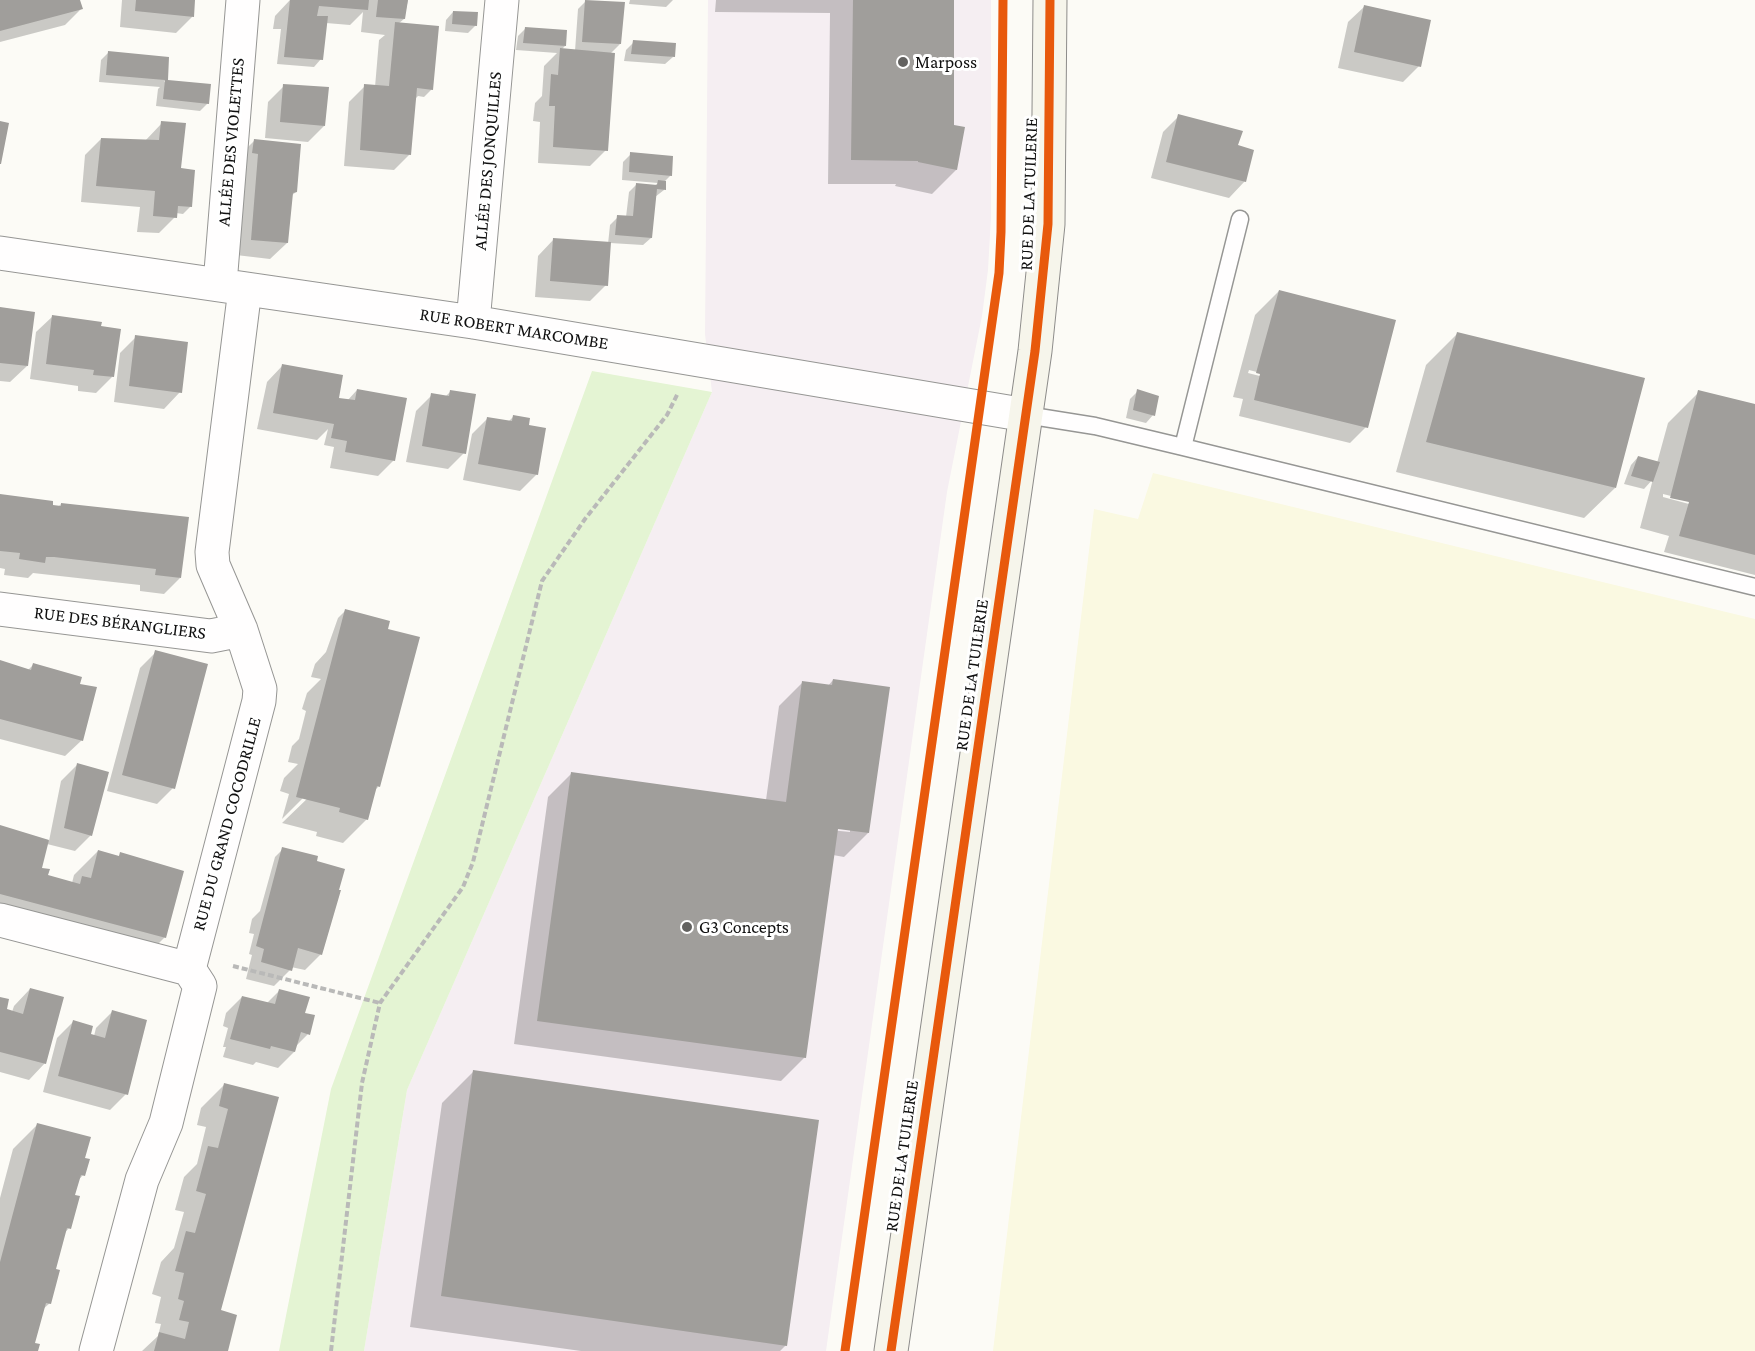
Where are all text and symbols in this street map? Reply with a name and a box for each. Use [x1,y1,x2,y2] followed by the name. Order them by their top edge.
[915,51,977,73] place label: Marposs
[896,55,910,69] marker: Marposs
[213,57,249,227] street label: ALLÉE DES VIOLETTES
[469,71,507,251] street label: ALLÉE DES JONQUILLES
[1016,117,1042,271] street label: RUE DE LA TUILERIE
[418,303,610,355] street label: RUE ROBERT MARCOMBE
[951,598,993,752] street label: RUE DE LA TUILERIE
[33,602,207,644] street label: RUE DES BÉRANGLIERS
[188,715,266,933] street label: RUE DU GRAND COCODRILLE
[699,916,789,938] place label: G3 Concepts
[680,920,694,934] marker: G3 Concepts
[881,1079,923,1233] street label: RUE DE LA TUILERIE

